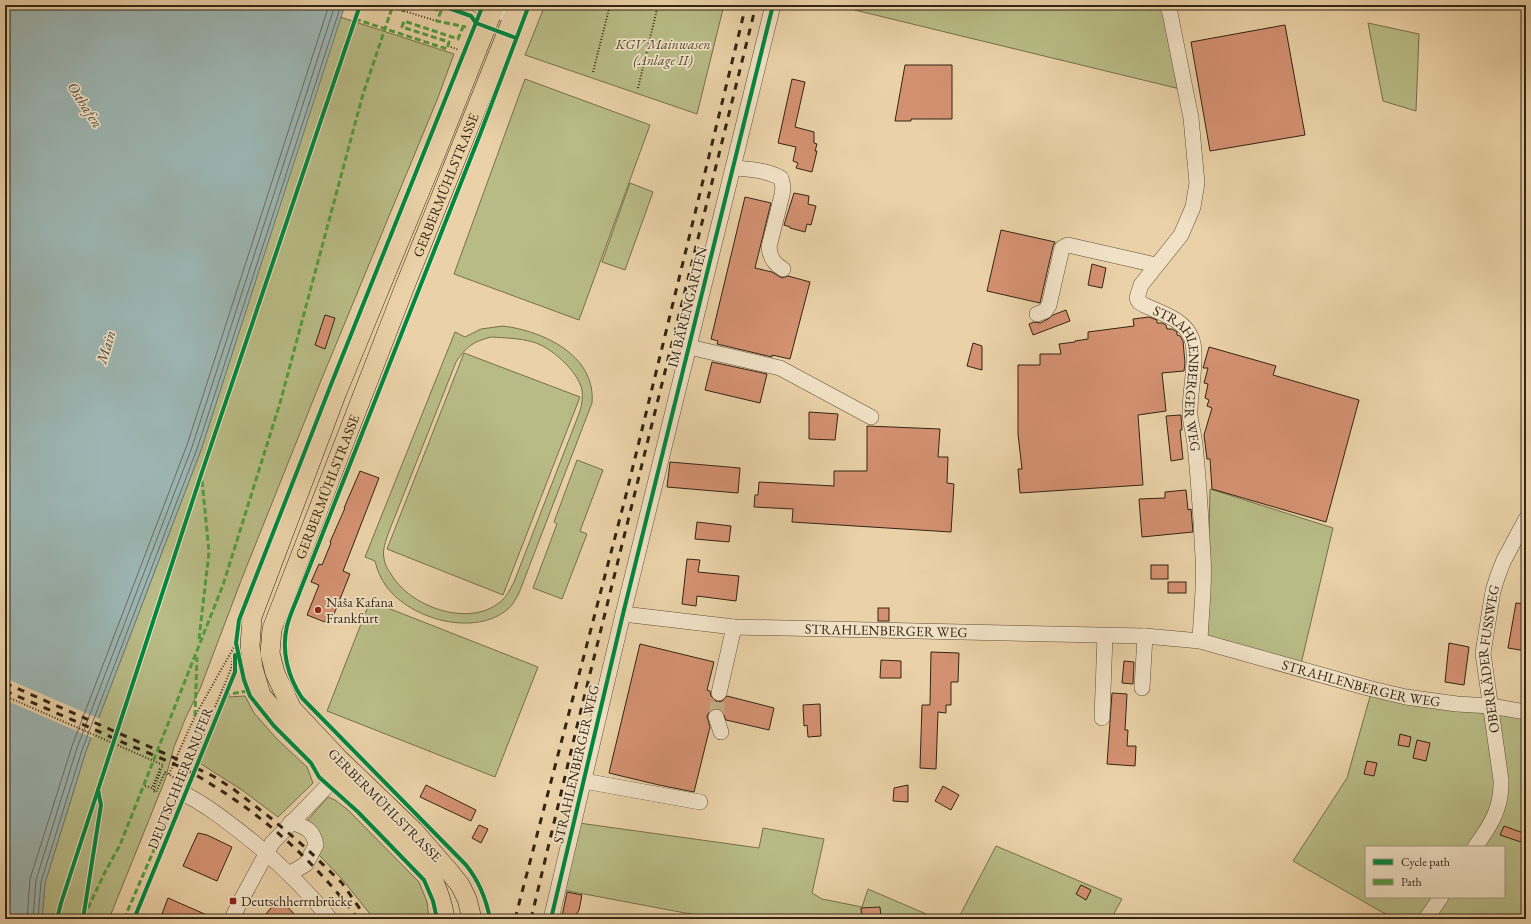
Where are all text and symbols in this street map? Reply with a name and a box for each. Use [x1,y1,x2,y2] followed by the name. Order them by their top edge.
[614,35,711,69] park label: KGV Mainwasen (Anlage II)
[64,78,107,131] water label: Osthafen
[409,110,483,260] street label: GERBERMÜHLSTRASSE
[663,245,711,369] street label: IM BÄRENGARTEN
[1151,301,1205,452] street label: STRAHLENBERGER WEG
[91,328,119,367] water label: Main
[291,412,363,562] street label: GERBERMÜHLSTRASSE
[1473,582,1503,734] street label: OBERRÄDER FUSSWEG
[326,593,394,627] place label: Naša Kafana Frankfurt
[313,605,323,615] marker: Naša Kafana Frankfurt
[805,620,968,641] street label: STRAHLENBERGER WEG
[1280,655,1442,711] street label: STRAHLENBERGER WEG
[549,683,603,845] street label: STRAHLENBERGER WEG
[143,703,217,852] street label: DEUTSCHHERRNUFER
[324,744,446,866] street label: GERBERMÜHLSTRASSE
[1365,846,1505,898] legend
[1401,854,1450,870] text: Cycle path
[1401,874,1422,890] text: Path
[241,892,353,910] place label: Deutschherrnbrücke
[228,896,238,906] marker: Deutschherrnbrücke

